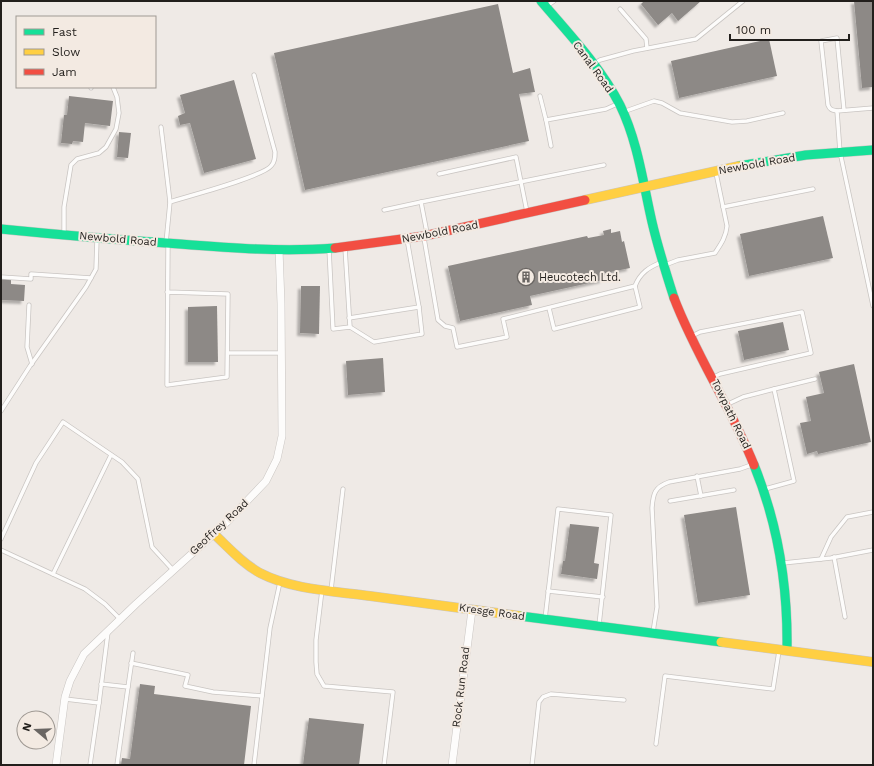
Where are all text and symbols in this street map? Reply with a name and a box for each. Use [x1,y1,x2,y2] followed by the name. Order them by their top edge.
[16,16,156,88] legend
[730,16,849,42] scale bar
[736,23,771,37] text: 100 m
[52,25,77,39] text: Fast
[570,39,616,95] street label: Canal Road
[52,45,80,59] text: Slow
[52,65,77,79] text: Jam
[718,151,796,177] street label: Newbold Road
[401,218,479,246] street label: Newbold Road
[79,229,157,249] street label: Newbold Road
[516,267,536,287] building icon: Heucotech Ltd.
[539,271,621,284] place label: Heucotech Ltd.
[709,377,753,451] street label: Towpath Road
[187,496,251,558] street label: Geoffrey Road
[458,601,526,623] street label: Kresge Road
[450,646,472,728] street label: Rock Run Road
[16,710,56,750] north arrow
[20,721,34,733] text: N

